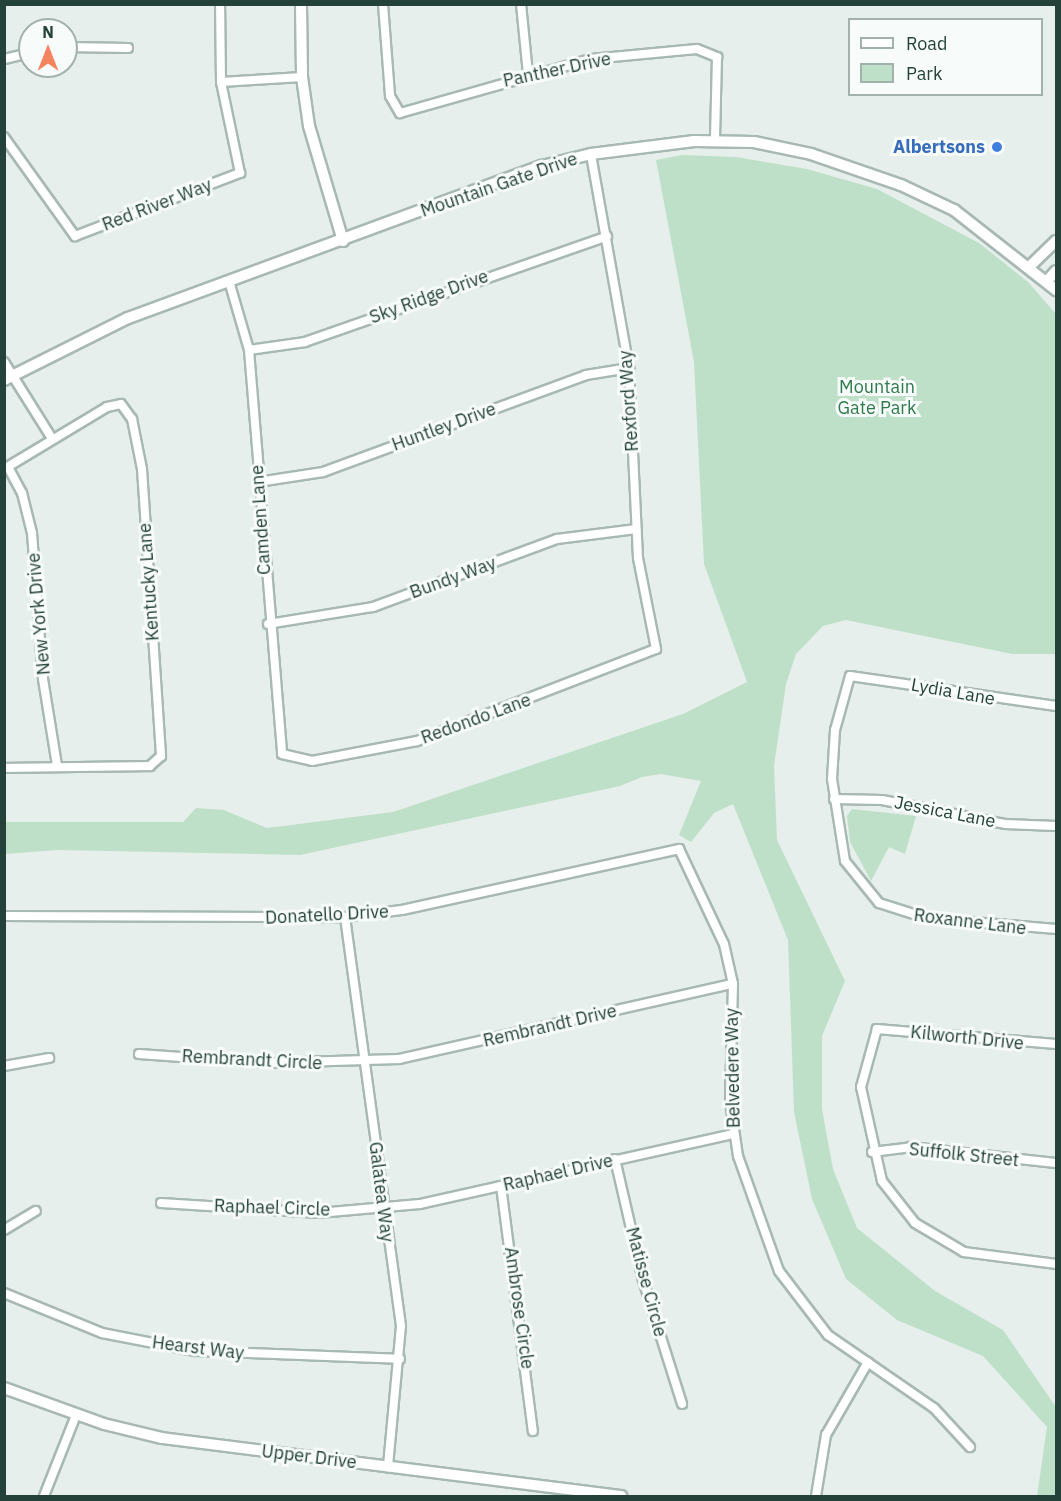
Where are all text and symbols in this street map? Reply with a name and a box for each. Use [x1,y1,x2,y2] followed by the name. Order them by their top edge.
[18,18,78,78] north arrow
[848,18,1043,96] legend
[42,22,54,42] text: N
[906,32,947,55] text: Road
[501,48,613,92] street label: Panther Drive
[906,62,942,85] text: Park
[893,136,985,158] place label: Albertsons
[990,140,1004,154] marker: Albertsons
[418,148,580,222] street label: Mountain Gate Drive
[99,174,215,236] street label: Red River Way
[367,265,491,329] street label: Sky Ridge Drive
[615,350,643,452] street label: Rexford Way
[838,377,916,420] park label: Mountain Gate Park
[389,398,499,456] street label: Huntley Drive
[246,464,276,576] street label: Camden Lane
[134,522,164,642] street label: Kentucky Lane
[23,552,55,676] street label: New York Drive
[407,552,499,604] street label: Bundy Way
[909,674,997,710] street label: Lydia Lane
[418,689,534,749] street label: Redondo Lane
[893,792,997,832] street label: Jessica Lane
[265,901,389,929] street label: Donatello Drive
[913,904,1027,940] street label: Roxanne Lane
[481,1000,619,1052] street label: Rembrandt Drive
[721,1008,745,1128] street label: Belvedere Way
[909,1021,1025,1055] street label: Kilworth Drive
[181,1046,323,1074] street label: Rembrandt Circle
[908,1138,1020,1172] street label: Suffolk Street
[364,1141,398,1243] street label: Galatea Way
[501,1150,615,1196] street label: Raphael Drive
[214,1195,330,1221] street label: Raphael Circle
[621,1225,671,1339] street label: Matisse Circle
[500,1245,538,1371] street label: Ambrose Circle
[151,1332,245,1364] street label: Hearst Way
[260,1440,358,1474] street label: Upper Drive

